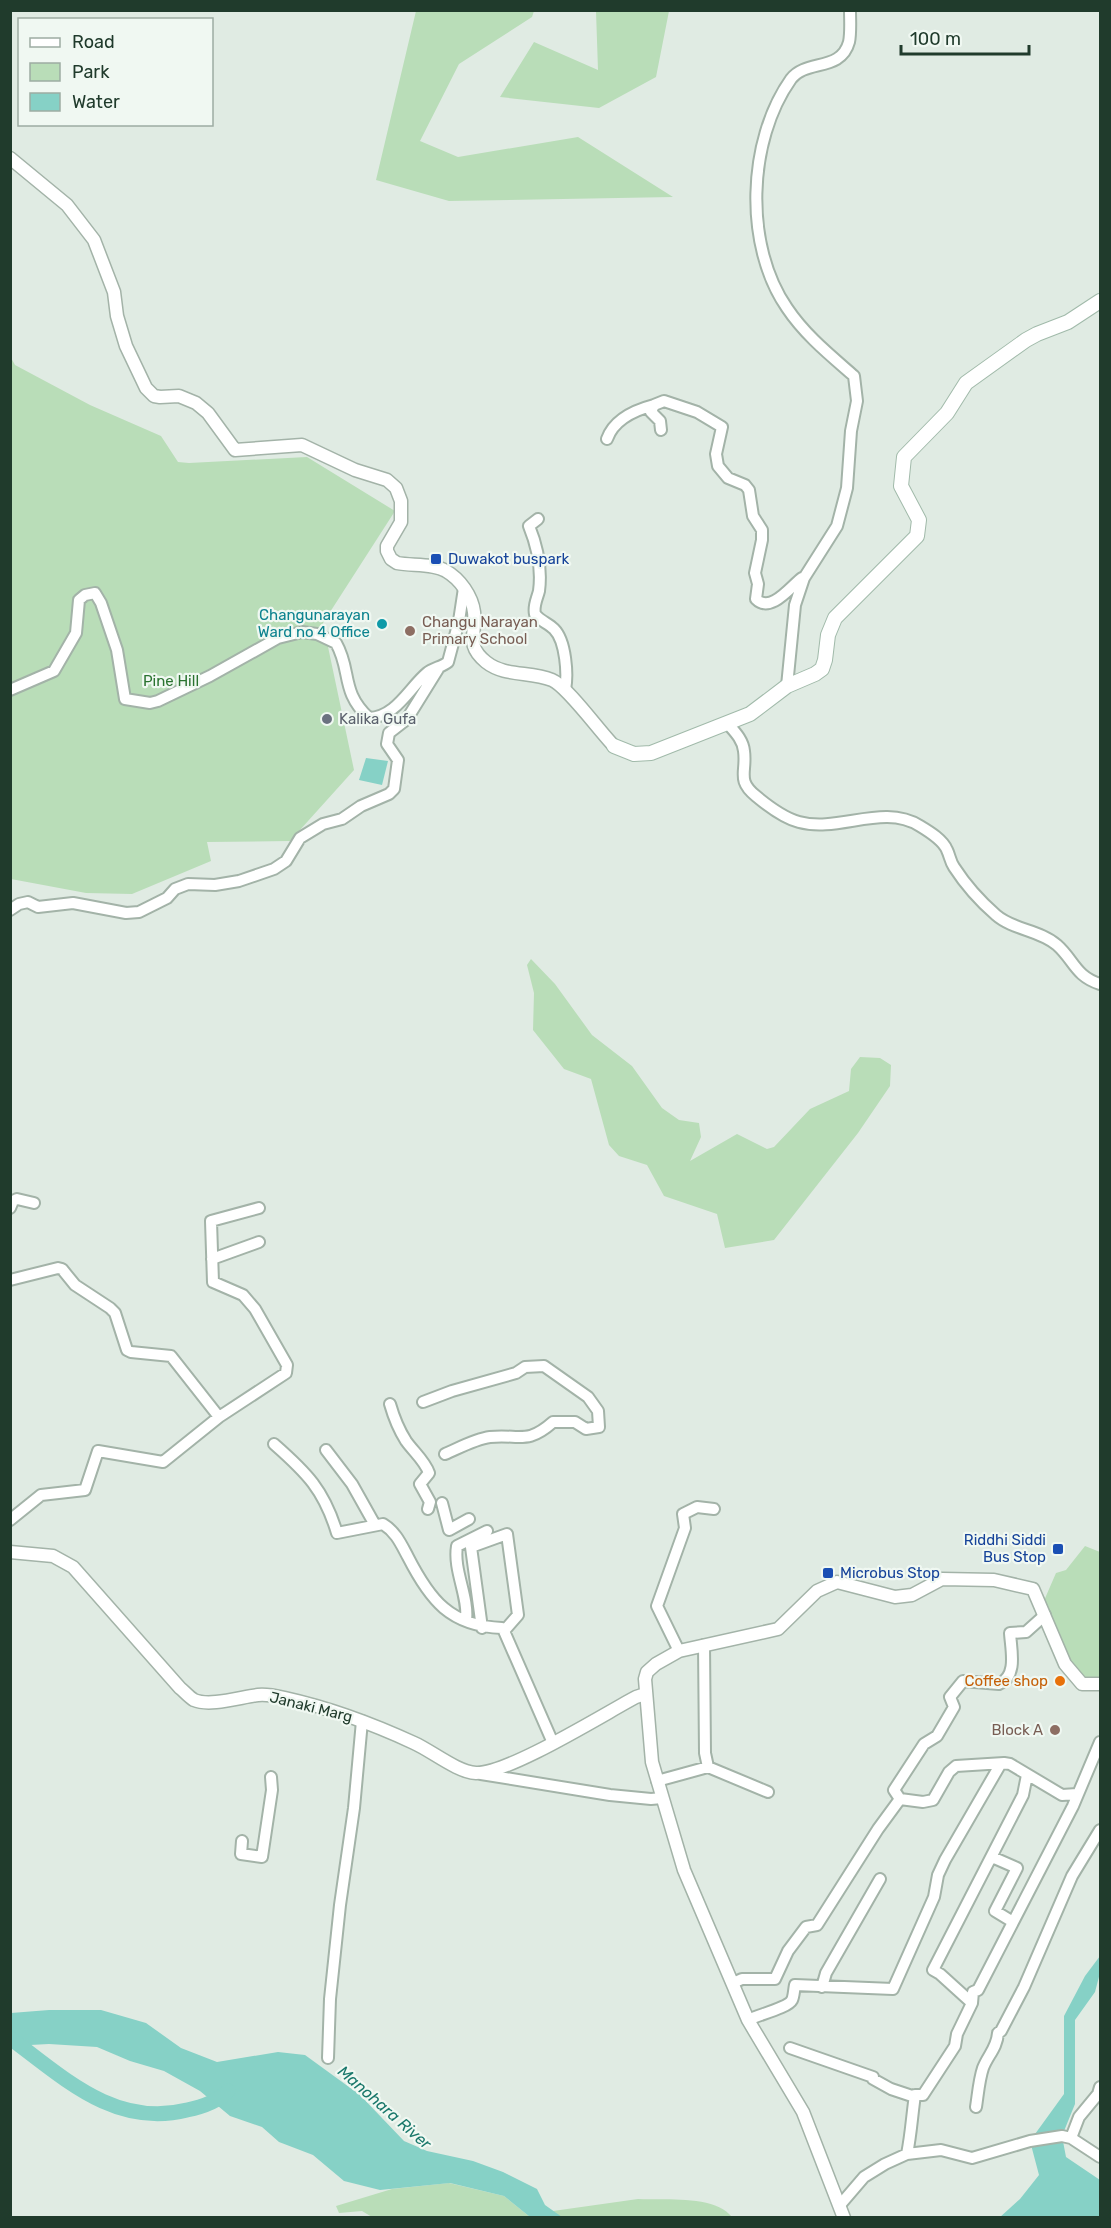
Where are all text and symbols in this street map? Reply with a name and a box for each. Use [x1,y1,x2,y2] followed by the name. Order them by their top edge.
[18,18,213,126] legend
[901,18,1028,56] scale bar
[910,28,961,50] text: 100 m
[72,31,115,53] text: Road
[72,61,110,83] text: Park
[72,91,120,113] text: Water
[448,550,569,568] place label: Duwakot buspark
[429,552,443,566] marker: Duwakot buspark
[258,606,370,641] place label: Changunarayan Ward no 4 Office
[422,613,538,648] place label: Changu Narayan Primary School
[375,617,389,631] marker: Changunarayan Ward no 4 Office
[403,624,417,638] marker: Changu Narayan Primary School
[143,672,199,690] park label: Pine Hill
[339,710,416,728] place label: Kalika Gufa
[320,712,334,726] marker: Kalika Gufa
[964,1531,1046,1566] place label: Riddhi Siddi Bus Stop
[1051,1542,1065,1556] marker: Riddhi Siddi Bus Stop
[840,1564,940,1582] place label: Microbus Stop
[821,1566,835,1580] marker: Microbus Stop
[964,1672,1048,1690] place label: Coffee shop
[1053,1674,1067,1688] marker: Coffee shop
[268,1688,354,1726] street label: Janaki Marg
[992,1721,1043,1739] place label: Block A
[1048,1723,1062,1737] marker: Block A
[334,2062,436,2154] water label: Manohara River

